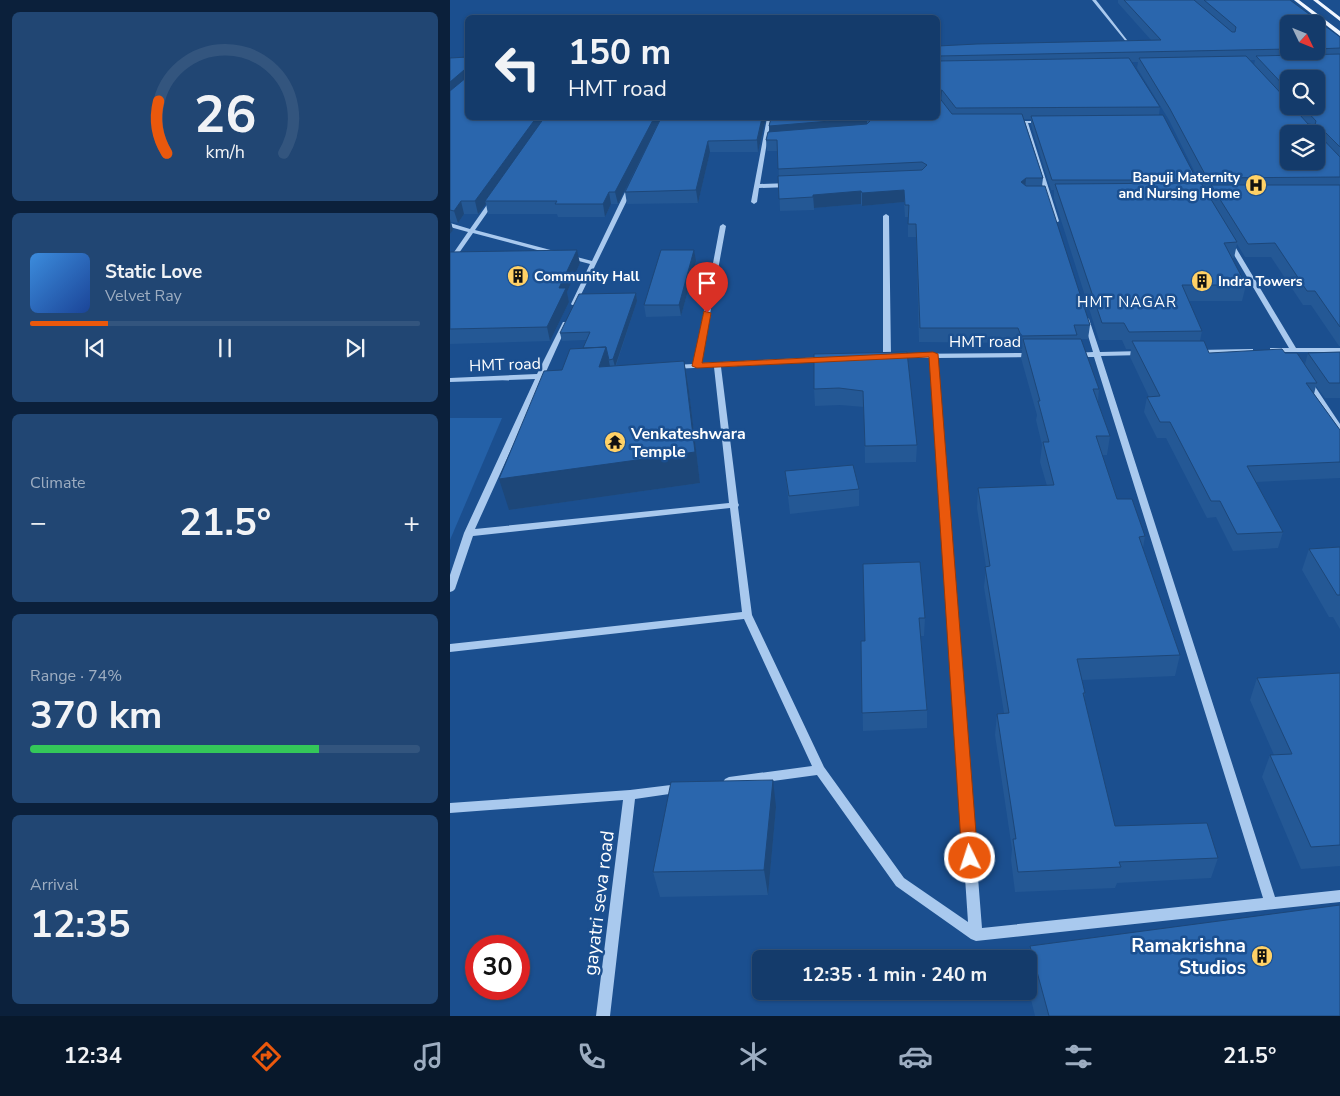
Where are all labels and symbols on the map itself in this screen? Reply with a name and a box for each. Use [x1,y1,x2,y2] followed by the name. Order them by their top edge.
[1280,15,1325,60] north arrow
[1118,168,1241,203] place label: Bapuji Maternity and Nursing Home
[1244,173,1268,197] hospital icon: Bapuji Maternity and Nursing Home
[686,262,728,313] pin
[506,264,530,288] building icon: Community Hall
[534,267,640,286] place label: Community Hall
[1190,269,1214,293] building icon: Indra Towers
[1218,272,1303,291] place label: Indra Towers
[1077,292,1177,312] district label: HMT NAGAR
[949,331,1021,353] street label: HMT road
[469,353,541,377] street label: HMT road
[630,423,746,463] place label: Venkateshwara Temple
[603,430,627,454] temple icon: Venkateshwara Temple
[577,829,621,977] street label: gayatri seva road
[943,831,995,883] position arrow
[1131,933,1246,981] place label: Ramakrishna Studios
[465,935,530,1000] speed limit sign: 30
[1250,944,1274,968] building icon: Ramakrishna Studios

